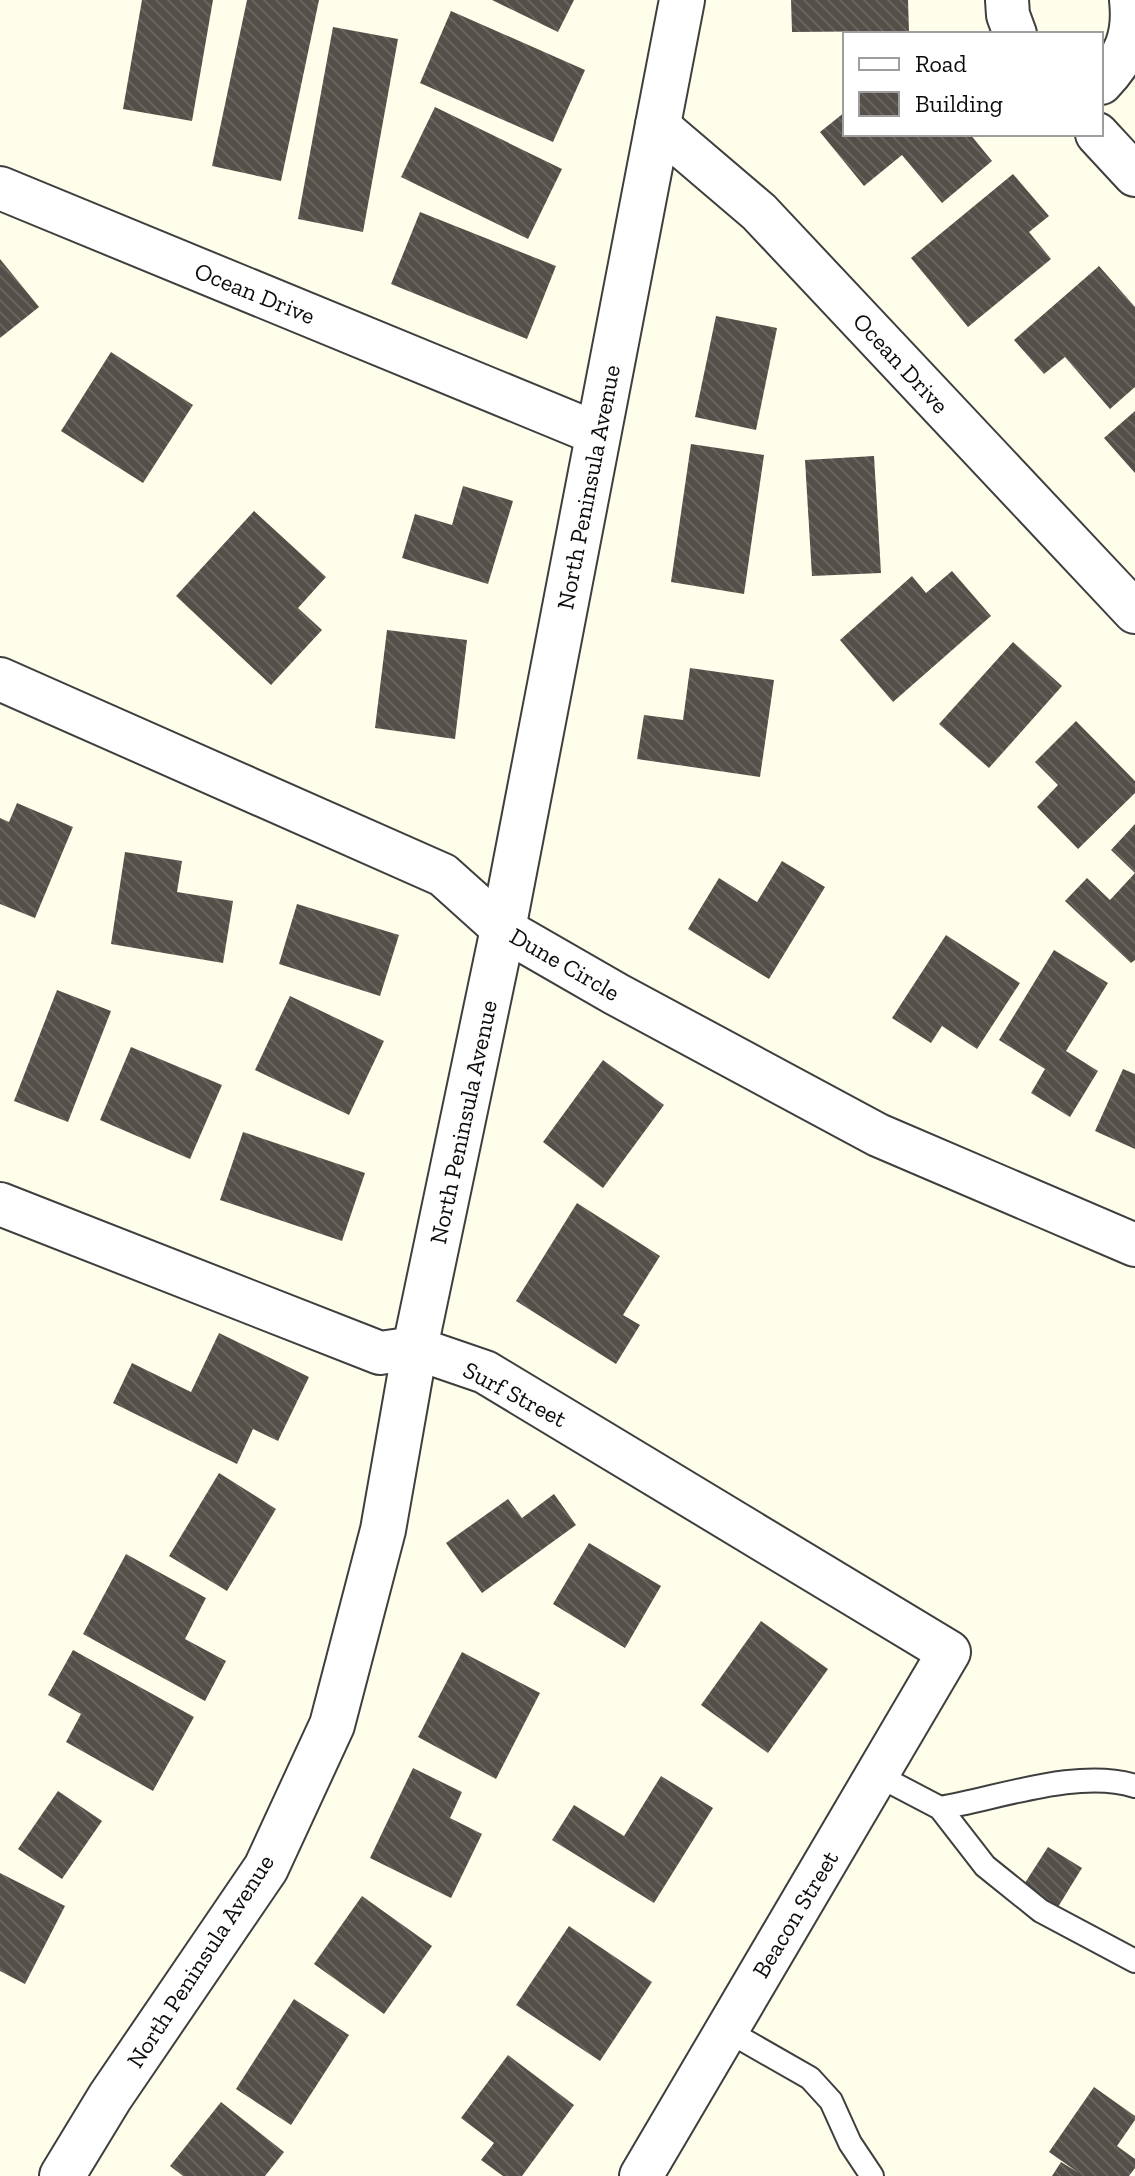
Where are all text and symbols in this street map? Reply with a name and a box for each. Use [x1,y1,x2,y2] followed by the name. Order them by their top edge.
[843,32,1103,136] legend
[915,49,967,78] text: Road
[915,89,1003,118] text: Building
[191,256,319,330] street label: Ocean Drive
[847,307,955,419] street label: Ocean Drive
[550,362,626,612] street label: North Peninsula Avenue
[505,921,625,1007] street label: Dune Circle
[423,997,503,1247] street label: North Peninsula Avenue
[458,1355,572,1433] street label: Surf Street
[746,1845,844,1983] street label: Beacon Street
[120,1849,280,2073] street label: North Peninsula Avenue

